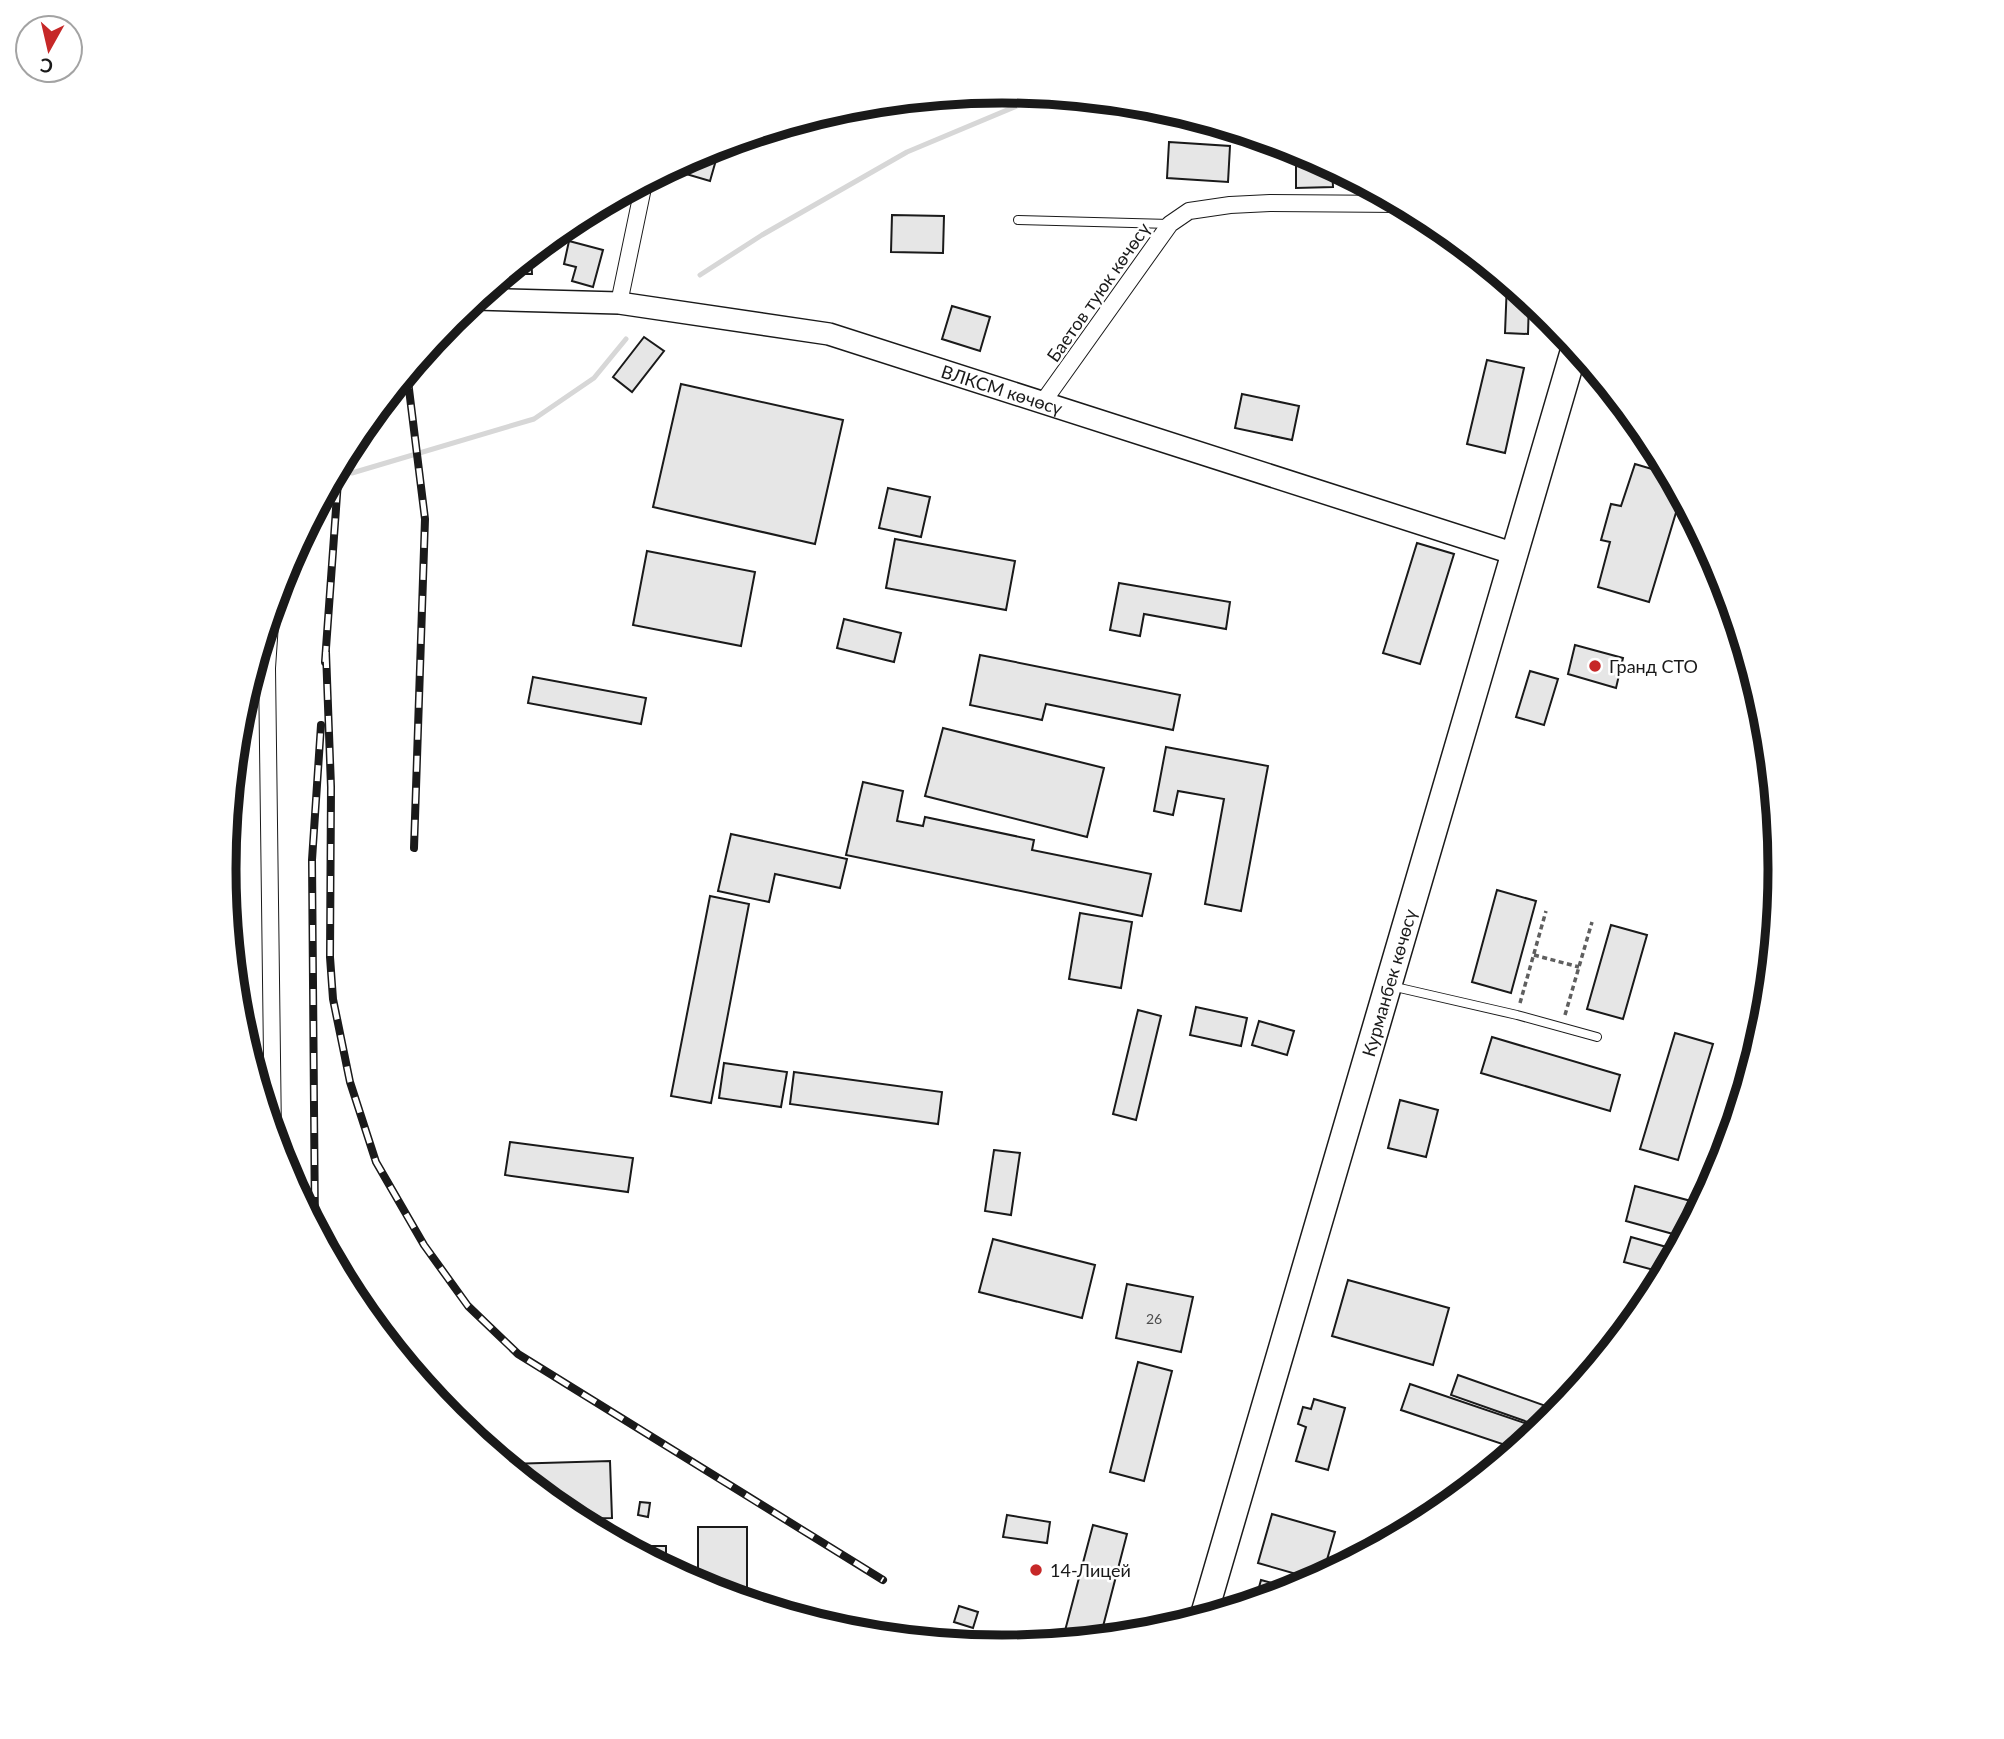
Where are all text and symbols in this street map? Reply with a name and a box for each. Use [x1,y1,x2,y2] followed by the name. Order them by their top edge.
[14,14,84,84] north arrow
[38,54,54,79] text: С
[1042,218,1155,366] street label: Баетов туюк көчөсү
[939,360,1066,419] street label: ВЛКСМ көчөсү
[1609,655,1698,677] place label: Гранд СТО
[1587,658,1603,674] marker: Гранд СТО
[1357,905,1421,1059] street label: Курманбек көчөсү
[1146,1310,1162,1327] house number: 26
[1050,1559,1131,1581] place label: 14-Лицей
[1028,1562,1044,1578] marker: 14-Лицей

